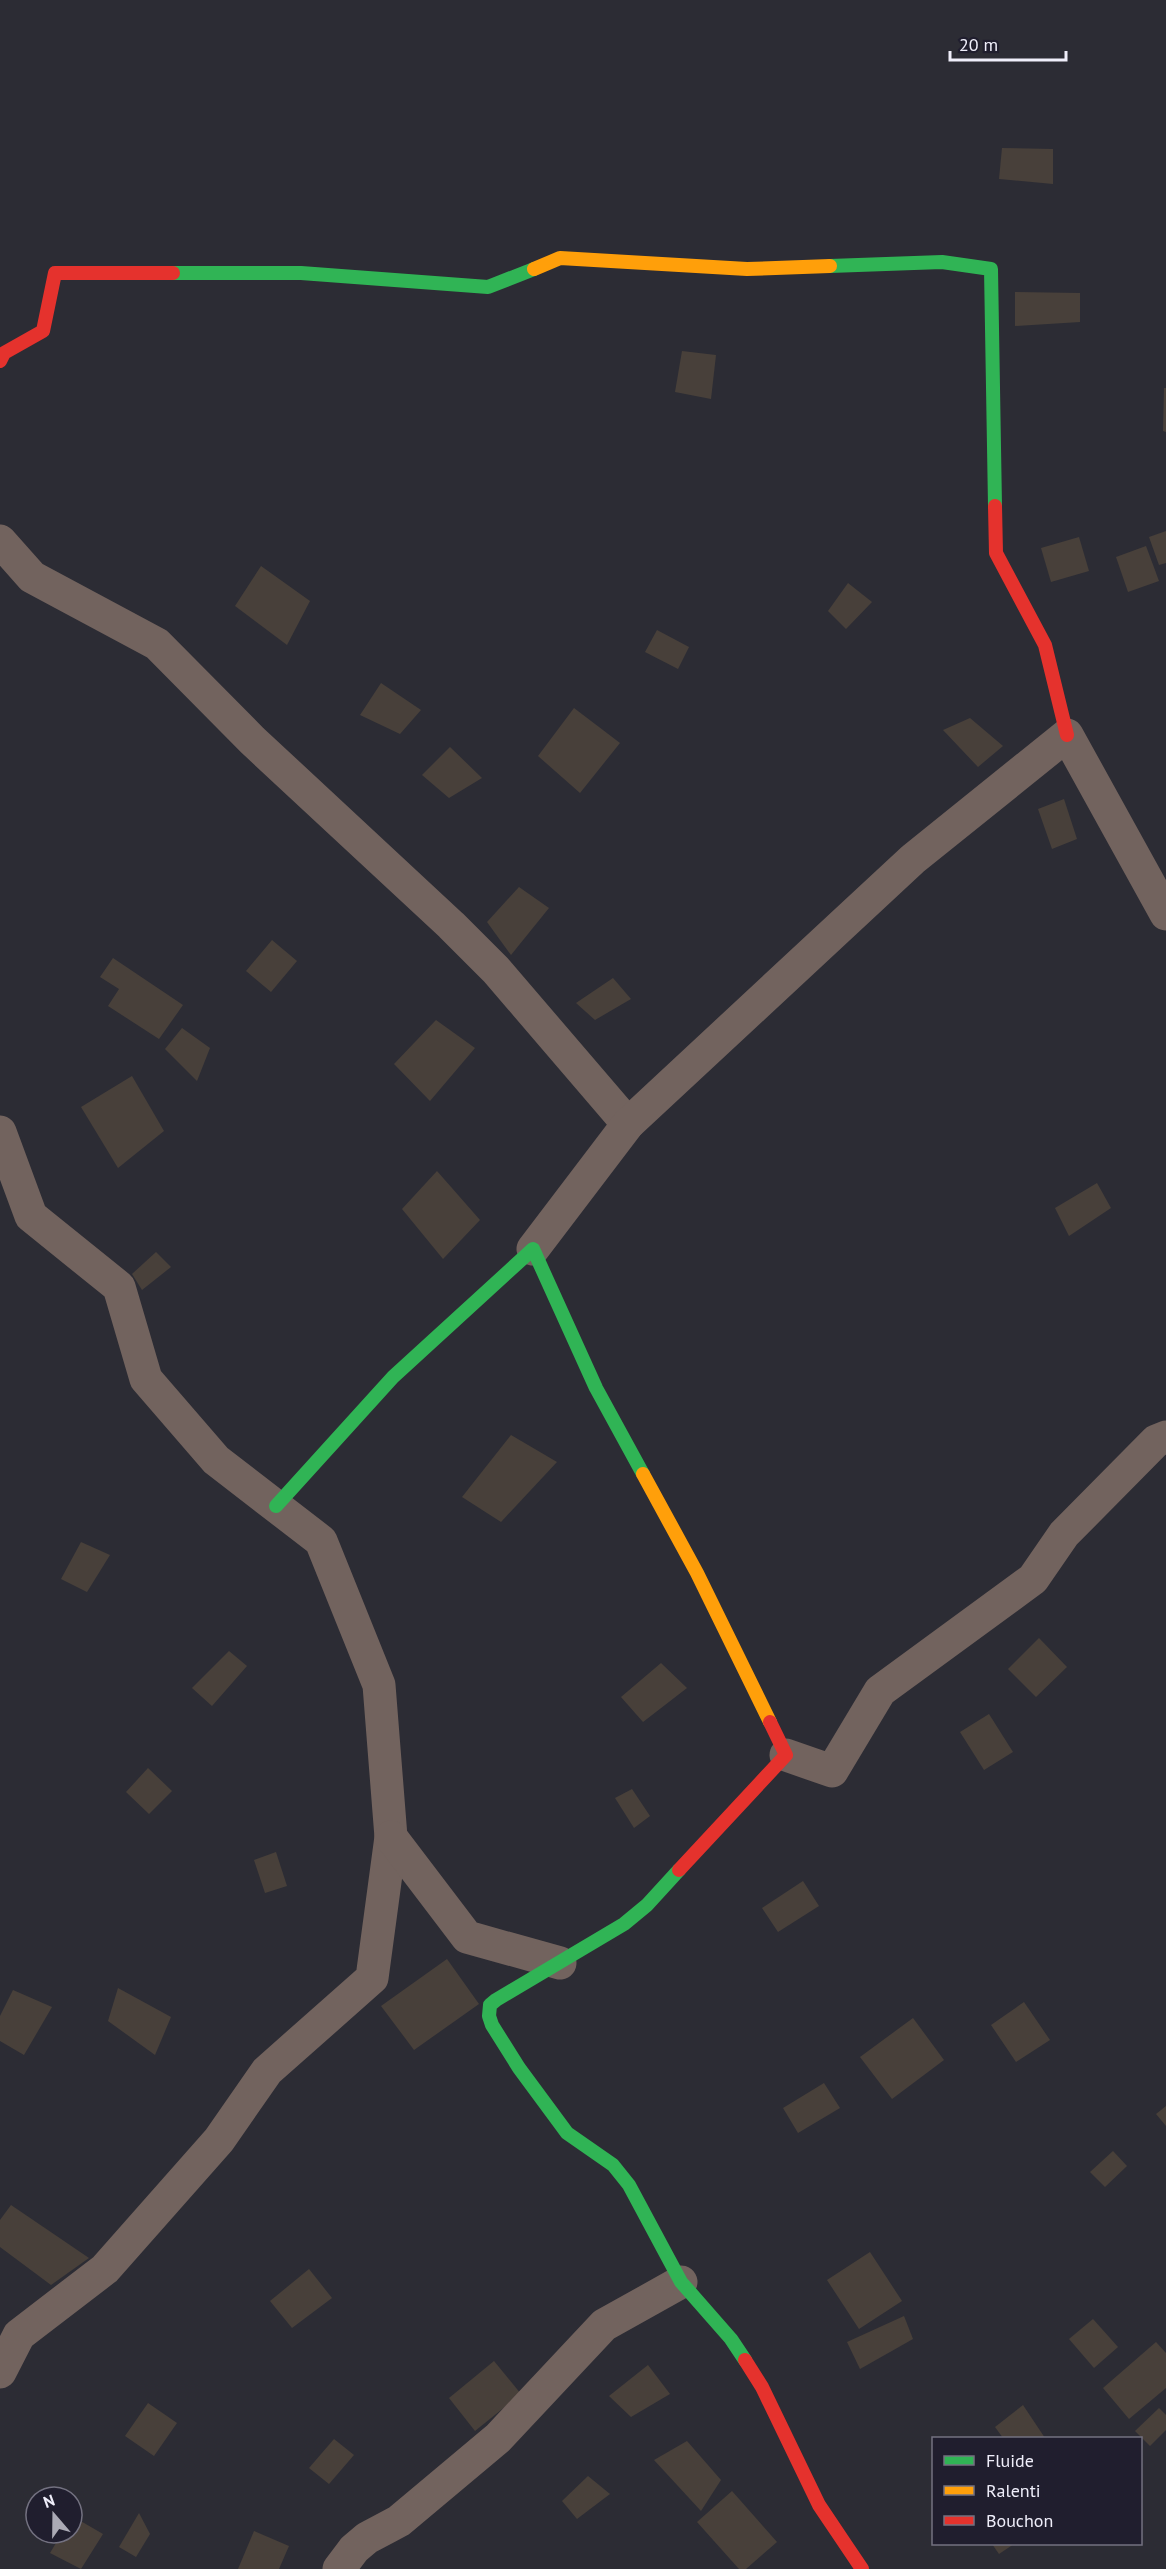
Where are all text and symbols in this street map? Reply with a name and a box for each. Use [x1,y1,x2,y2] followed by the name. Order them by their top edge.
[950,24,1066,62] scale bar
[959,33,998,56] text: 20 m
[932,2437,1142,2545] legend
[986,2449,1034,2472] text: Fluide
[986,2479,1041,2502] text: Ralenti
[24,2485,84,2545] north arrow
[41,2490,57,2512] text: N
[986,2509,1053,2532] text: Bouchon

